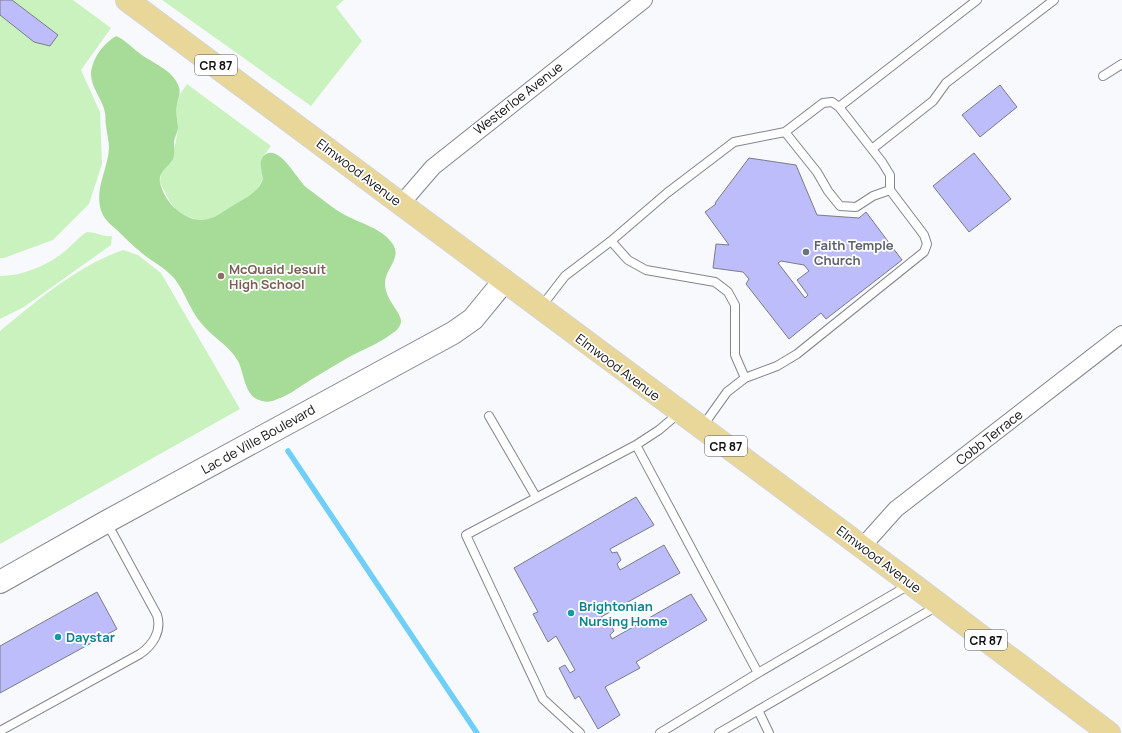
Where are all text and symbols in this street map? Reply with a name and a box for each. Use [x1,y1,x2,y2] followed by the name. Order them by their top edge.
[195,55,237,75] road number: CR 87
[470,57,567,138] street label: Westerloe Avenue
[313,134,405,210] street label: Elmwood Avenue
[814,236,894,269] place label: Faith Temple Church
[801,247,811,257] marker: Faith Temple Church
[229,260,326,293] place label: McQuaid Jesuit High School
[216,271,226,281] marker: McQuaid Jesuit High School
[572,329,664,405] street label: Elmwood Avenue
[198,400,318,478] street label: Lac de Ville Boulevard
[952,405,1026,469] street label: Cobb Terrace
[705,436,747,456] road number: CR 87
[833,521,925,597] street label: Elmwood Avenue
[579,597,668,630] place label: Brightonian Nursing Home
[566,608,576,618] marker: Brightonian Nursing Home
[66,628,115,646] place label: Daystar
[965,630,1007,650] road number: CR 87
[53,632,63,642] marker: Daystar

